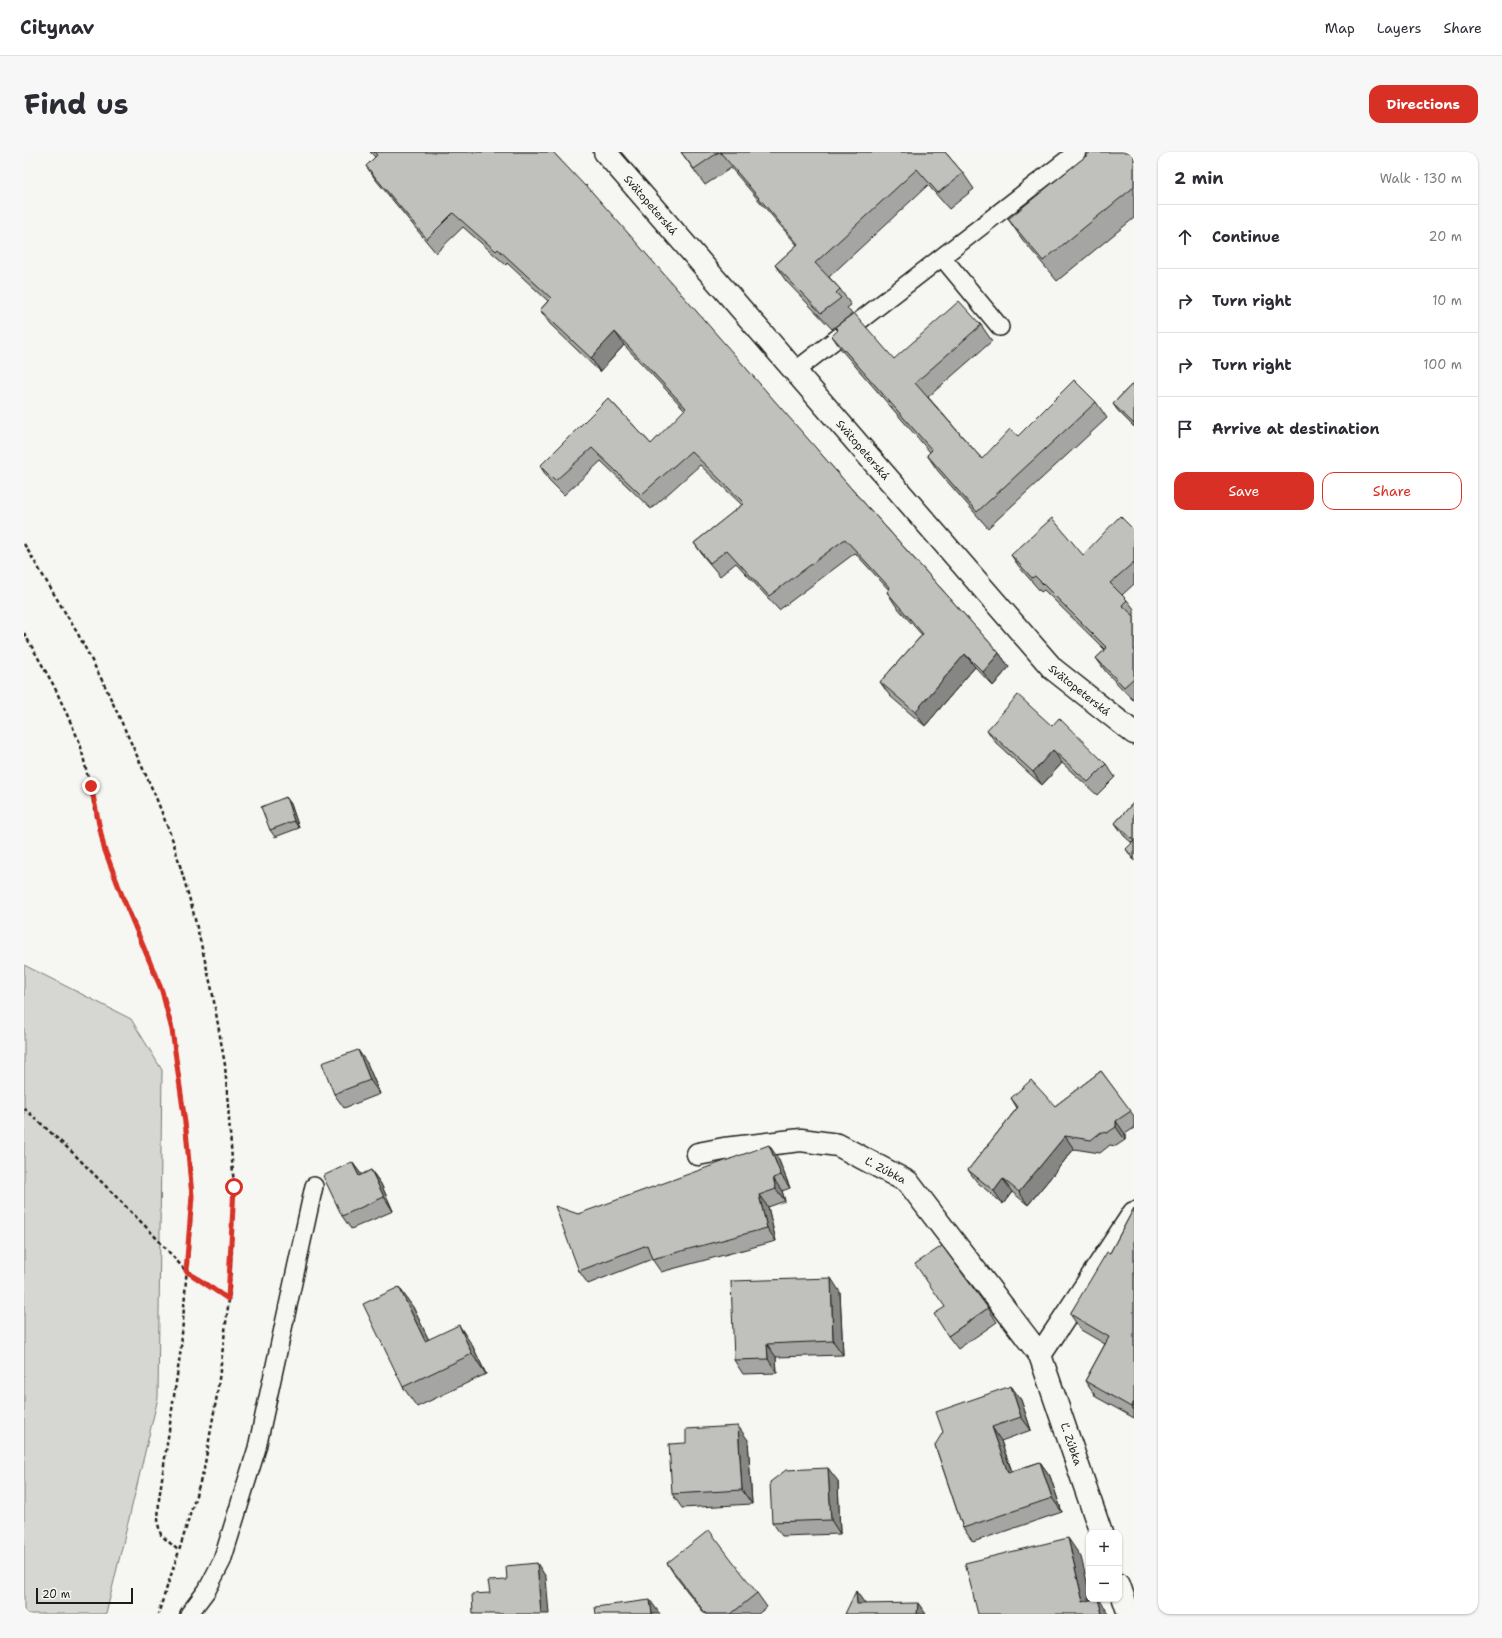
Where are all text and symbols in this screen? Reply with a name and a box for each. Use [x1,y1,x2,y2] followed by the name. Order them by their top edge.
[20,15,94,40] text: Citynav
[1325,19,1355,37] text: Map
[1377,19,1421,37] text: Layers
[1443,19,1482,37] text: Share
[24,85,129,123] text: Find us
[1369,85,1478,123] button: Directions
[1174,167,1224,189] text: 2 min
[1380,170,1462,187] text: Walk · 130 m
[621,172,681,238] street label: Svätopeterská
[1174,226,1196,248] icon: ahead
[1212,227,1280,247] text: Continue
[1429,228,1462,245] text: 20 m
[1174,290,1196,312] icon: right
[1212,291,1292,311] text: Turn right
[1432,292,1462,309] text: 10 m
[1174,354,1196,376] icon: right
[1212,355,1292,375] text: Turn right
[1423,356,1462,373] text: 100 m
[833,417,893,483] street label: Svätopeterská
[1174,418,1196,440] icon: arrive
[1212,419,1380,439] text: Arrive at destination
[1174,472,1314,510] button: Save
[1322,472,1462,510] button: Share
[1045,661,1114,719] street label: Svätopeterská
[82,777,100,795] route end
[862,1153,909,1187] street label: Ľ. Zúbka
[225,1178,243,1196] route start
[1057,1421,1085,1468] street label: Ľ. Zúbka
[1086,1530,1122,1602] map controls
[1086,1530,1122,1566] button: +
[1086,1566,1122,1602] button: −
[36,1586,133,1605] scale bar
[42,1587,70,1602] text: 20 m

